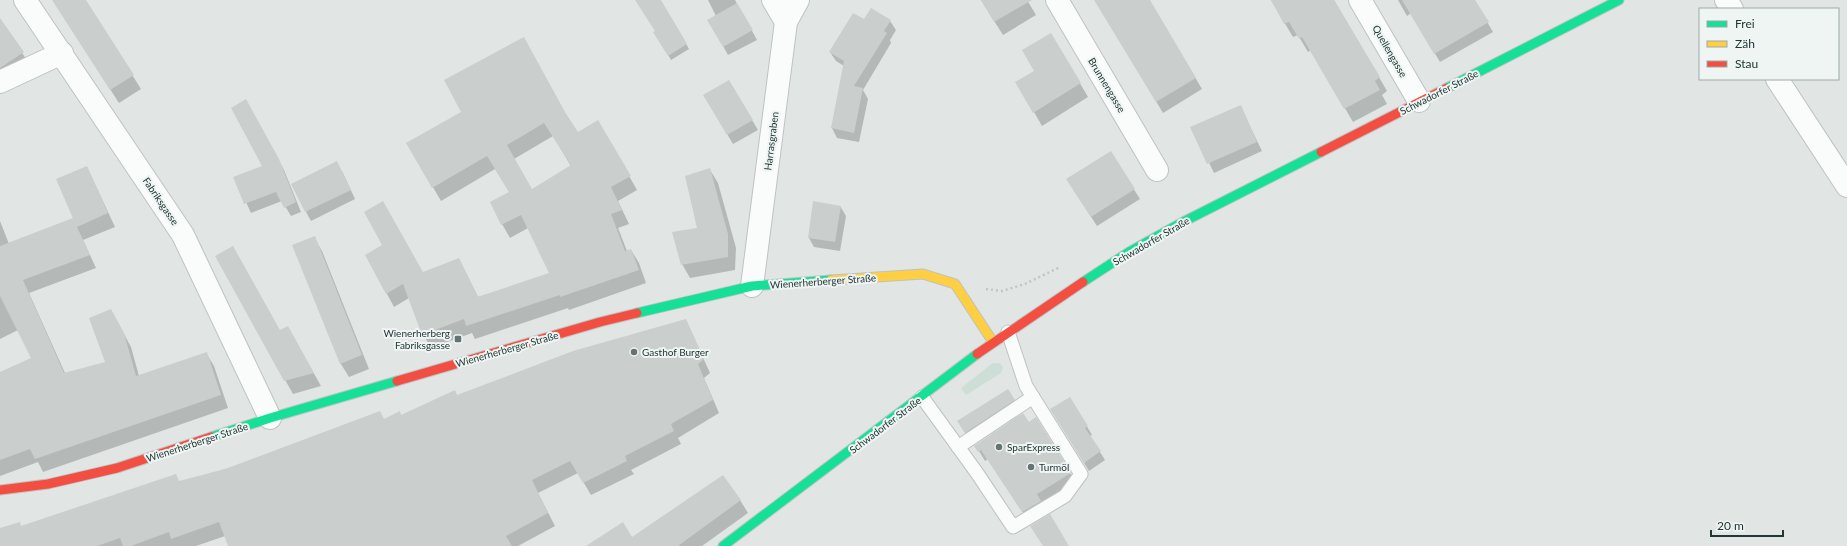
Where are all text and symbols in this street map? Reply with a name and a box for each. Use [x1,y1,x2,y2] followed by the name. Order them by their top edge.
[1699,8,1839,80] legend
[1735,16,1755,31] text: Frei
[1370,23,1410,79] street label: Quellengasse
[1735,36,1755,51] text: Zäh
[1086,55,1128,115] street label: Brunnengasse
[1735,56,1758,71] text: Stau
[1398,67,1480,117] street label: Schwadorfer Straße
[761,111,781,171] street label: Harrasgraben
[141,175,181,227] street label: Fabriksgasse
[1111,214,1191,268] street label: Schwadorfer Straße
[770,271,876,291] street label: Wienerherberger Straße
[383,327,450,351] place label: Wienerherberg Fabriksgasse
[454,329,560,369] street label: Wienerherberger Straße
[453,334,463,344] marker: Wienerherberg Fabriksgasse
[642,346,709,358] place label: Gasthof Burger
[629,347,639,357] marker: Gasthof Burger
[847,394,923,456] street label: Schwadorfer Straße
[145,420,249,464] street label: Wienerherberger Straße
[1007,441,1060,453] place label: SparExpress
[994,442,1004,452] marker: SparExpress
[1039,461,1069,473] place label: Turmöl
[1026,462,1036,472] marker: Turmöl
[1711,512,1783,538] scale bar
[1717,518,1744,533] text: 20 m

